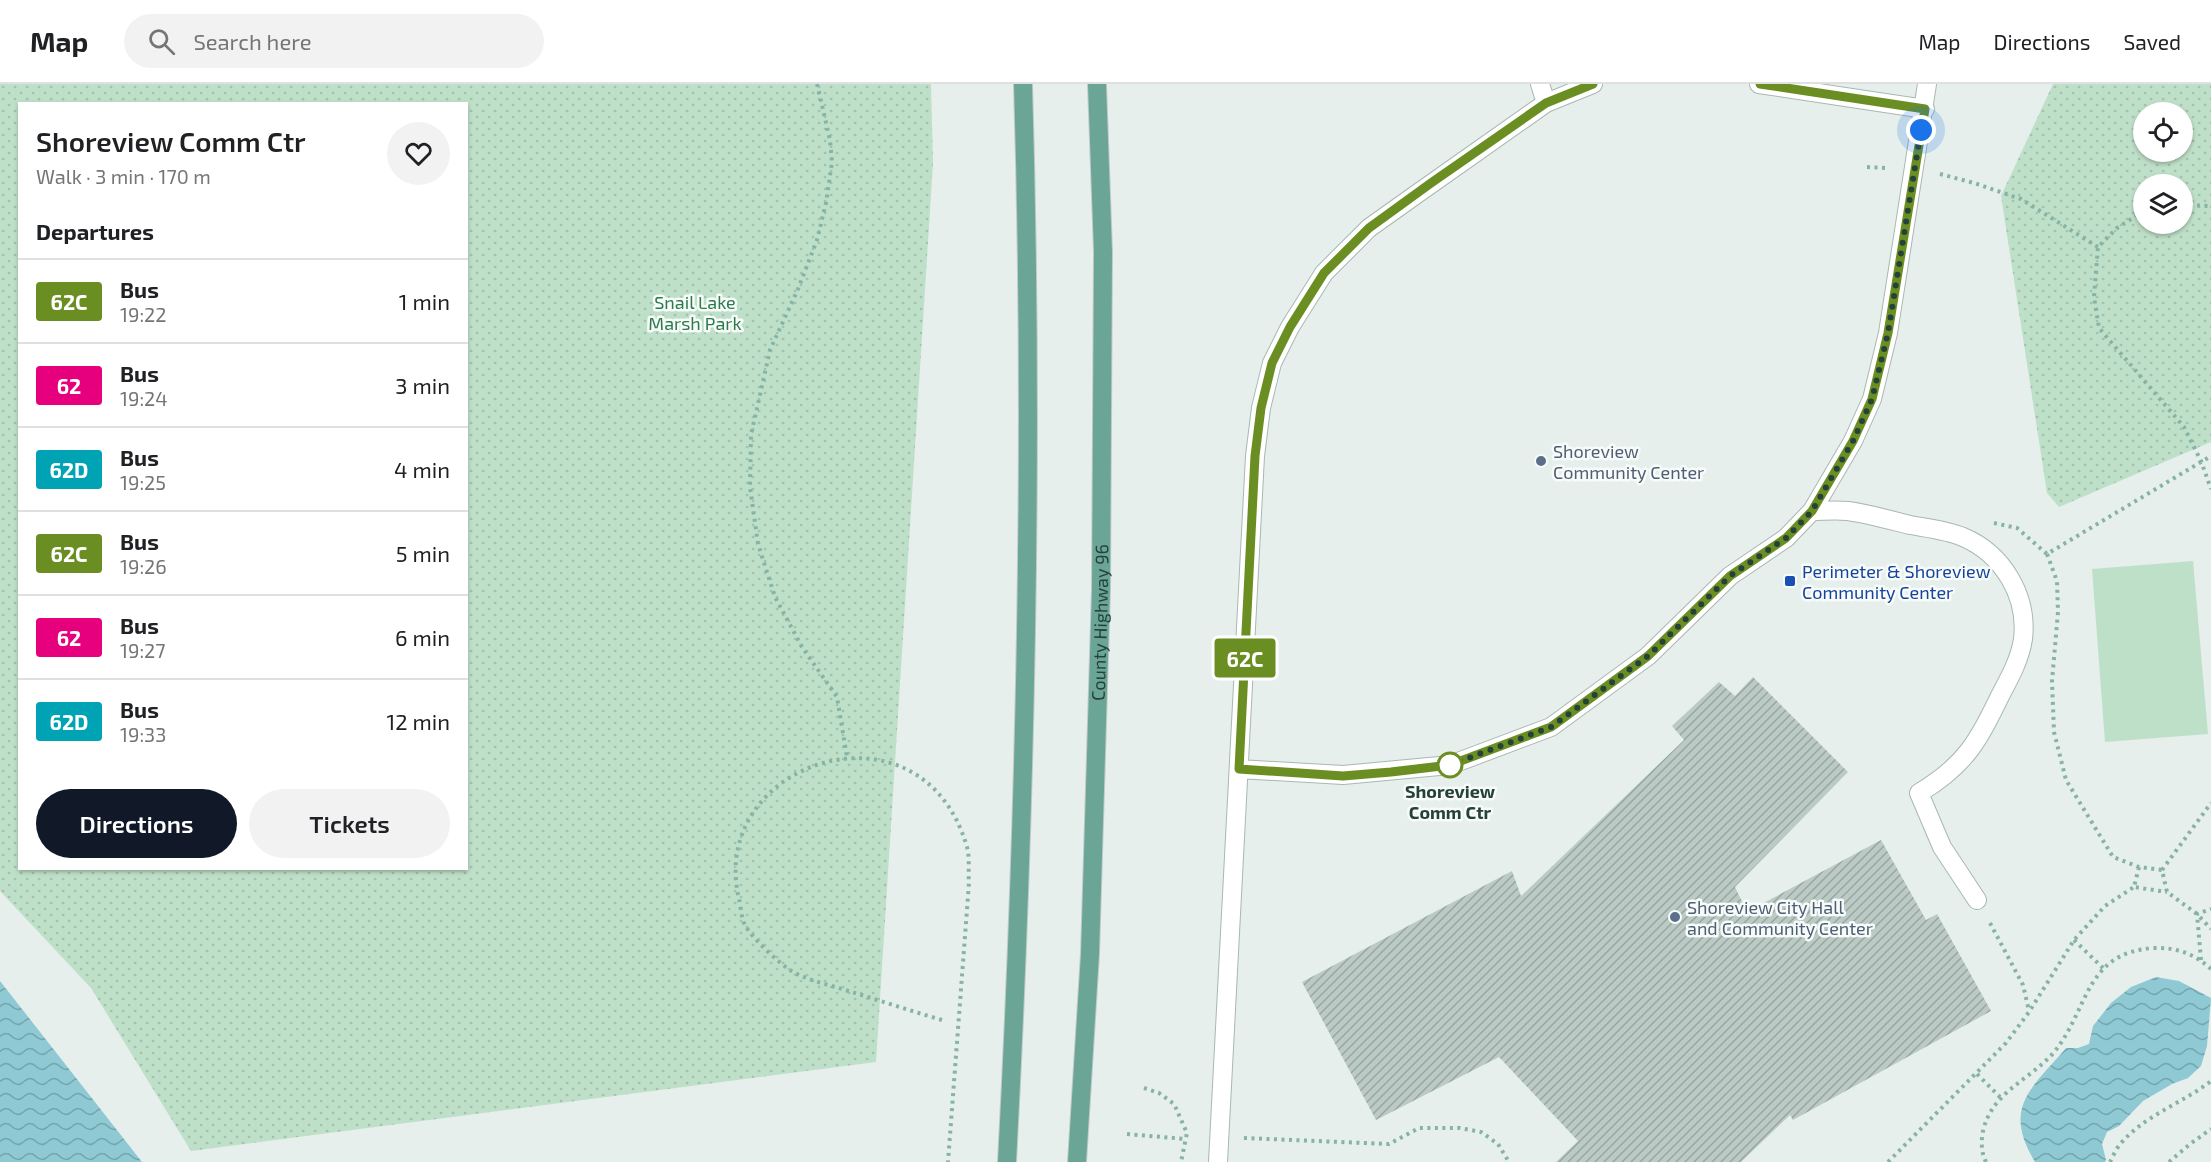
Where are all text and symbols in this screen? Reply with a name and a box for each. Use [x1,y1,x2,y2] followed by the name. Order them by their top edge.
[124,14,544,68] search box
[30,24,88,58] text: Map
[145,25,178,58] icon: search
[193,28,312,54] text: Search here
[1918,29,1961,54] text: Map
[1994,29,2090,54] text: Directions
[2123,29,2181,54] text: Saved
[2133,102,2193,234] map controls
[2133,102,2193,162] button: locate
[1906,115,1936,145] your location
[387,122,450,185] button: heart
[36,124,306,158] text: Shoreview Comm Ctr
[36,164,211,188] text: Walk · 3 min · 170 m
[2133,174,2193,234] button: layers
[36,218,154,244] text: Departures
[120,276,159,302] text: Bus
[399,288,450,314] text: 1 min
[51,289,87,314] text: 62C
[648,291,742,334] park label: Snail Lake Marsh Park
[120,302,167,326] text: 19:22
[120,360,159,386] text: Bus
[395,372,450,398] text: 3 min
[57,373,81,398] text: 62
[120,386,168,410] text: 19:24
[1553,440,1704,483] place label: Shoreview Community Center
[120,444,159,470] text: Bus
[1534,454,1548,468] marker: Shoreview Community Center
[394,456,450,482] text: 4 min
[50,457,88,482] text: 62D
[120,470,166,494] text: 19:25
[120,528,159,554] text: Bus
[396,540,450,566] text: 5 min
[51,541,87,566] text: 62C
[1087,544,1112,701] street label: County Highway 96
[120,554,167,578] text: 19:26
[1802,560,1991,603] place label: Perimeter & Shoreview Community Center
[1783,574,1797,588] marker: Perimeter & Shoreview Community Center
[120,612,159,638] text: Bus
[395,624,450,650] text: 6 min
[57,625,81,650] text: 62
[120,638,166,662] text: 19:27
[1210,638,1280,678] line badge: 62C
[1227,646,1263,671] text: 62C
[120,696,159,722] text: Bus
[386,708,450,734] text: 12 min
[50,709,88,734] text: 62D
[120,722,166,746] text: 19:33
[1437,752,1463,778] marker: Shoreview Comm Ctr
[1405,780,1496,823] place label: Shoreview Comm Ctr
[36,789,237,858] button: Directions
[249,789,450,858] button: Tickets
[1687,896,1873,939] place label: Shoreview City Hall and Community Center
[1668,910,1682,924] marker: Shoreview City Hall and Community Center

